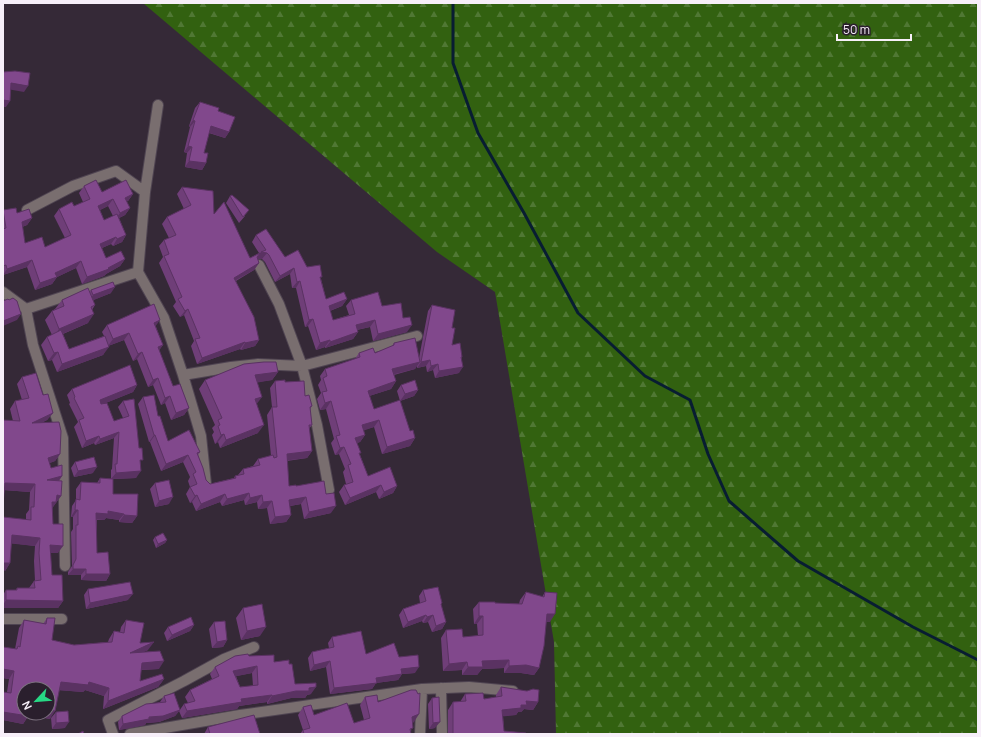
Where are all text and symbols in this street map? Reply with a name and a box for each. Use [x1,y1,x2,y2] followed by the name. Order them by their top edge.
[837,16,911,42] scale bar
[843,21,870,38] text: 50 m
[16,681,56,721] north arrow
[18,699,35,712] text: N

